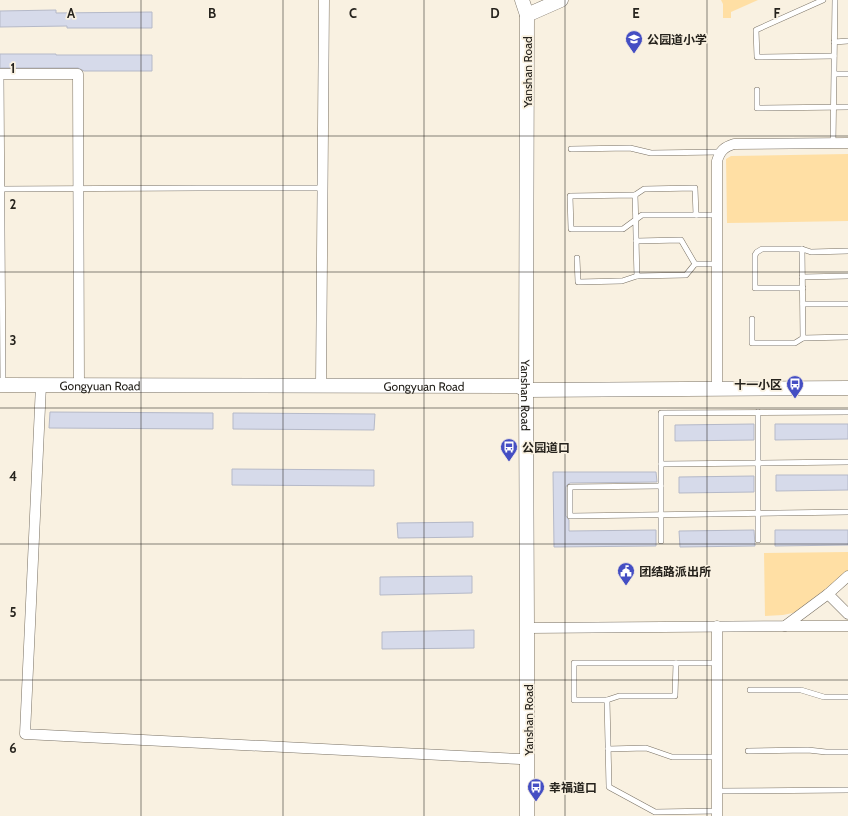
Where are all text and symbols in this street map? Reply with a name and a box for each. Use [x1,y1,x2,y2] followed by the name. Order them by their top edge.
[67,5,76,21] text: A
[208,5,216,21] text: B
[349,5,357,21] text: C
[490,5,500,21] text: D
[632,5,640,21] text: E
[774,5,781,21] text: F
[624,29,644,54] school or university icon: 公园道小学
[647,32,707,47] place label: 公园道小学
[520,36,535,109] street label: Yanshan Road
[11,60,15,76] text: 1
[10,196,17,212] text: 2
[9,332,17,348] text: 3
[518,359,534,431] street label: Yanshan Road
[785,374,805,399] bus stop icon: 十一小区
[734,377,782,392] place label: 十一小区
[60,378,140,393] street label: Gongyuan Road
[384,378,464,393] street label: Gongyuan Road
[499,437,519,462] bus stop icon: 公园道口
[522,440,570,455] place label: 公园道口
[9,468,17,484] text: 4
[616,561,636,586] public building icon: 团结路派出所
[639,564,711,579] place label: 团结路派出所
[10,604,17,620] text: 5
[521,684,536,757] street label: Yanshan Road
[9,740,17,756] text: 6
[526,777,546,802] bus stop icon: 幸福道口
[549,780,597,795] place label: 幸福道口

